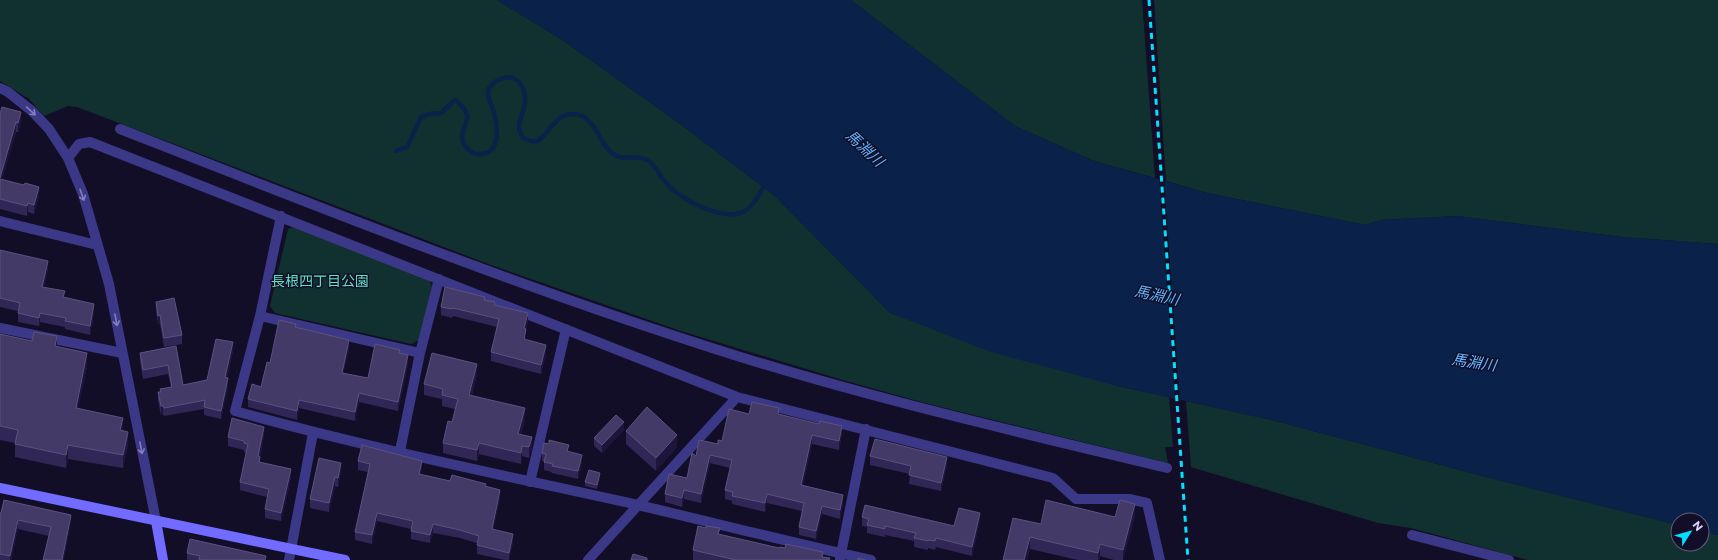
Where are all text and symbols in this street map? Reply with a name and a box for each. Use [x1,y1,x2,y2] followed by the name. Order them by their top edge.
[26,107,36,116] one-way arrow
[842,126,889,172] water label: 馬淵川
[79,188,87,200] one-way arrow
[271,272,369,290] park label: 長根四丁目公園
[1133,281,1183,309] water label: 馬淵川
[112,313,120,326] one-way arrow
[1450,349,1500,375] water label: 馬淵川
[138,441,146,454] one-way arrow
[1670,512,1710,552] north arrow
[1690,518,1706,534] text: N

